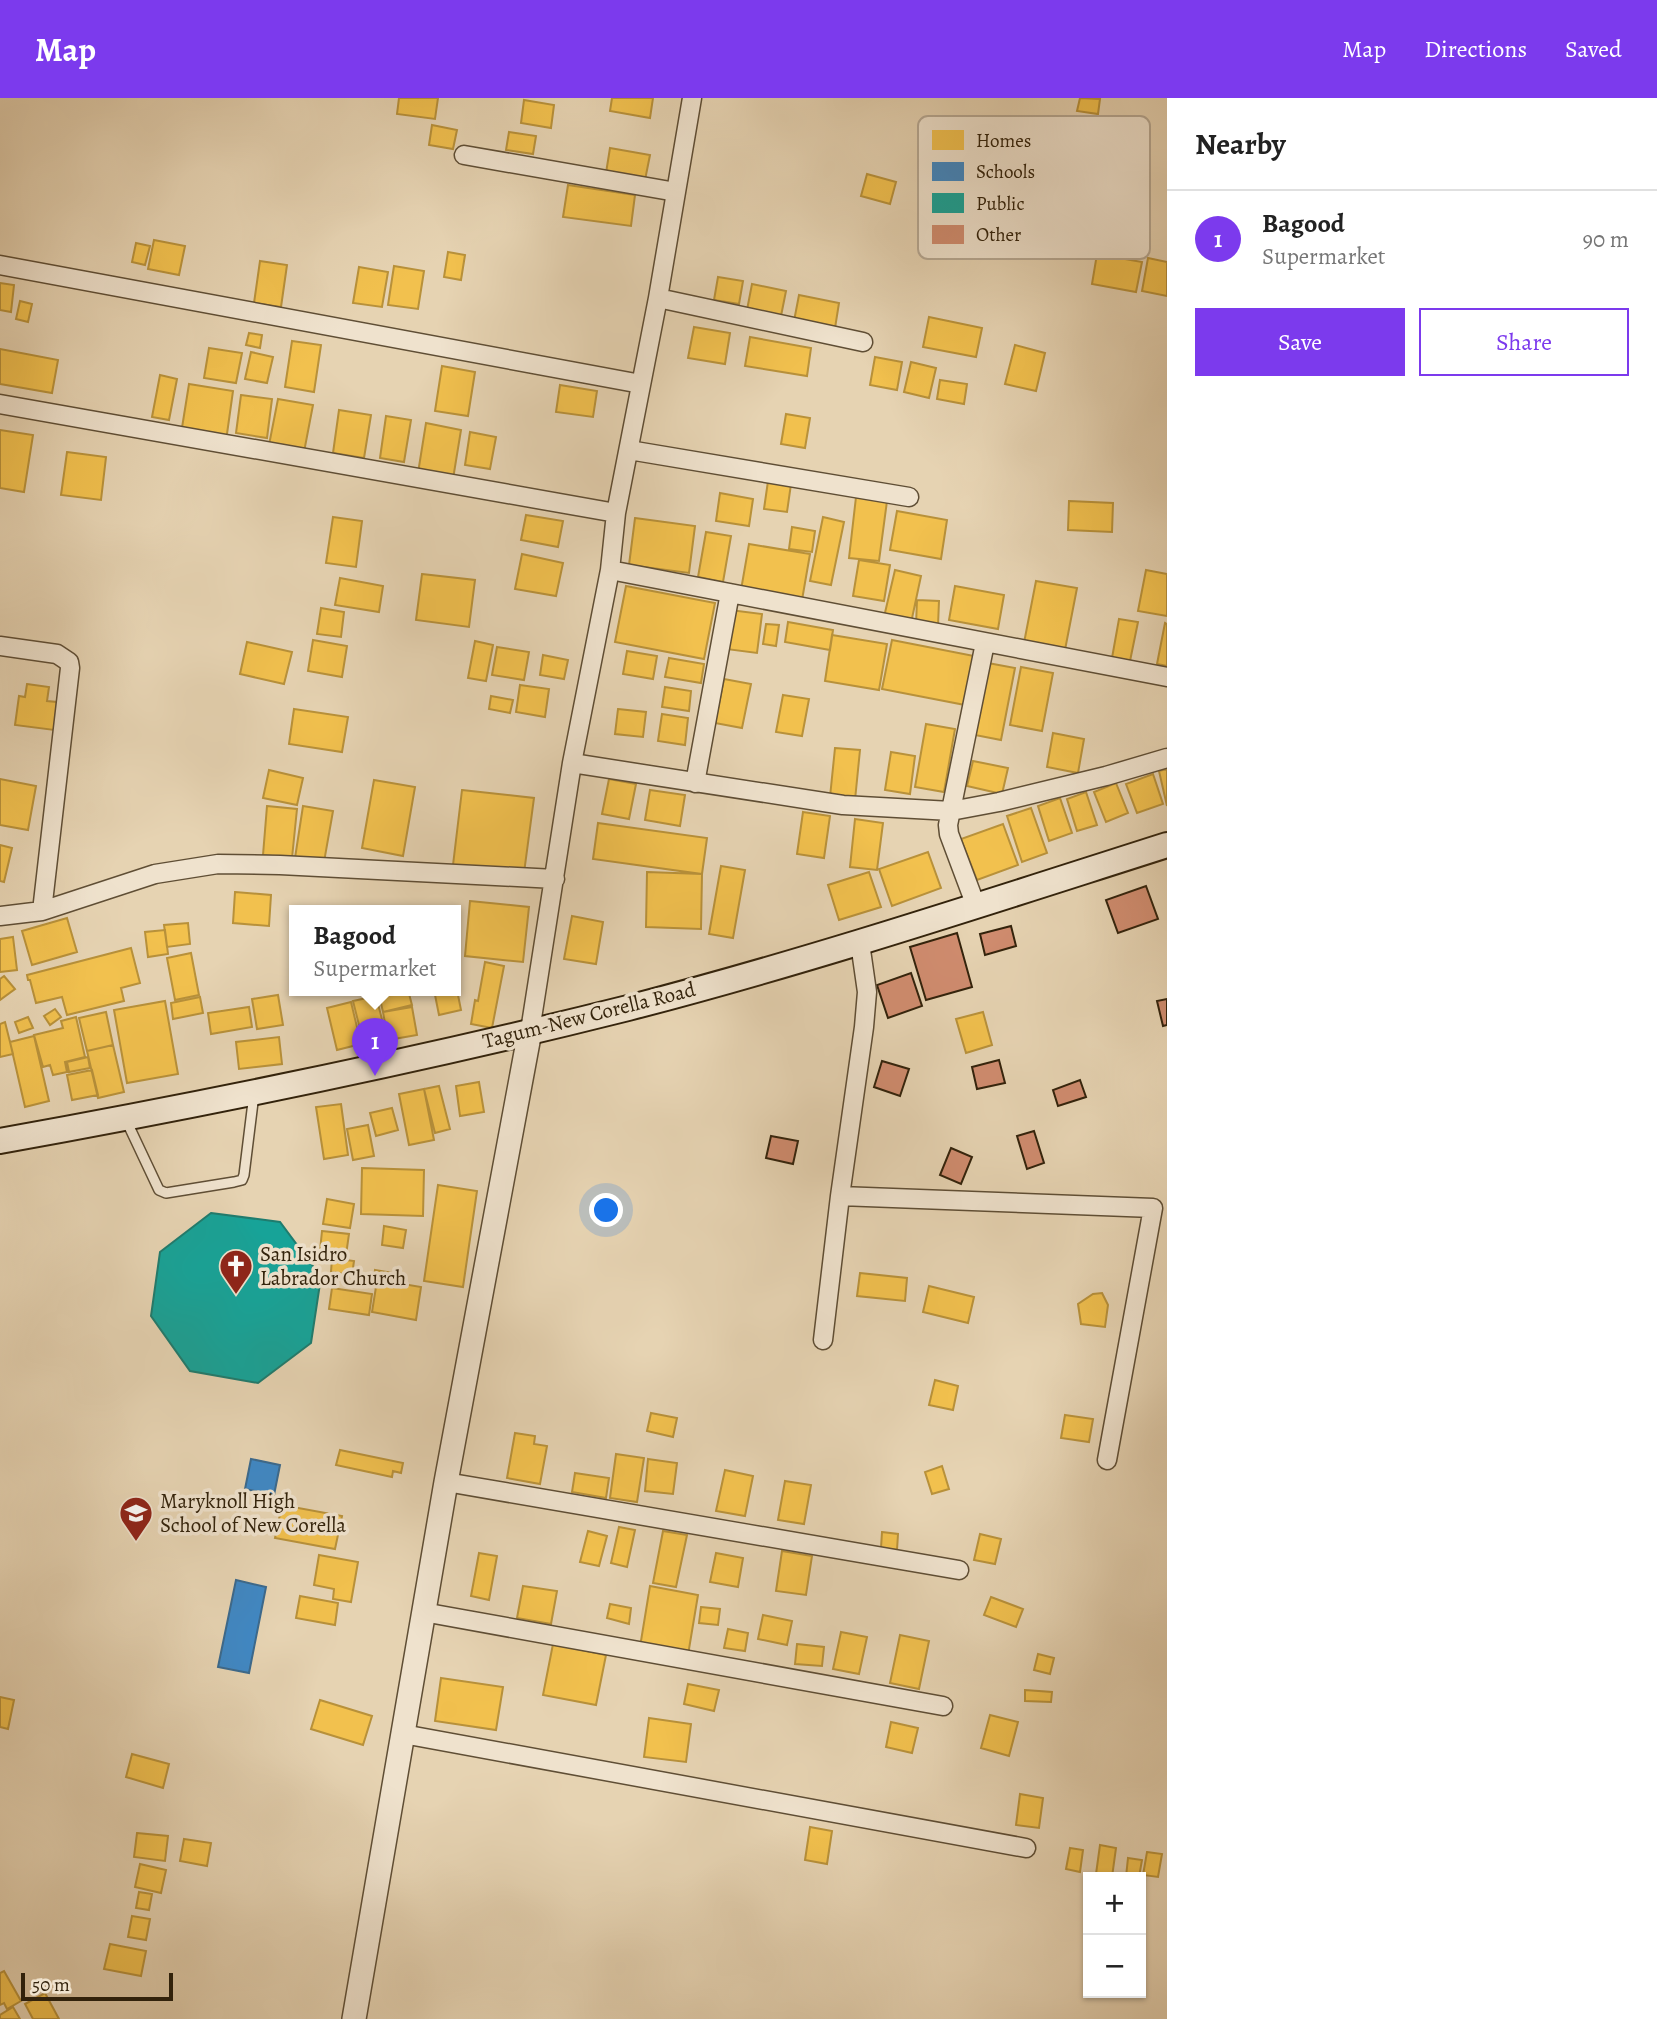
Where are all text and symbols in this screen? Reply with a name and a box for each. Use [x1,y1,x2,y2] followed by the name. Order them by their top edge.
[35,27,96,72] text: Map
[1342,33,1386,65] text: Map
[1424,33,1527,65] text: Directions
[1565,33,1622,65] text: Saved
[918,116,1150,259] legend
[1195,124,1286,164] text: Nearby
[976,128,1031,154] text: Homes
[976,159,1035,185] text: Schools
[976,191,1024,217] text: Public
[1262,206,1345,241] text: Bagood
[976,222,1021,248] text: Other
[1214,224,1222,255] text: 1
[1583,224,1629,255] text: 90 m
[1262,241,1385,272] text: Supermarket
[1195,308,1405,376] button: Save
[1419,308,1629,376] button: Share
[289,905,461,996] popup
[313,918,396,953] text: Bagood
[313,953,437,984] text: Supermarket
[480,975,699,1055] street label: Tagum-New Corella Road
[352,1018,398,1076] pin: 1
[589,1193,623,1227] your location
[260,1240,406,1292] place label: San Isidro Labrador Church
[217,1247,255,1296] church icon: San Isidro Labrador Church
[160,1487,346,1539] place label: Maryknoll High School of New Corella
[117,1494,155,1543] school or university icon: Maryknoll High School of New Corella
[1083,1872,1146,1998] map controls
[1083,1872,1146,1935] button: +
[1083,1935,1146,1998] button: −
[21,1970,173,2002] scale bar
[32,1972,70,1998] text: 50 m

